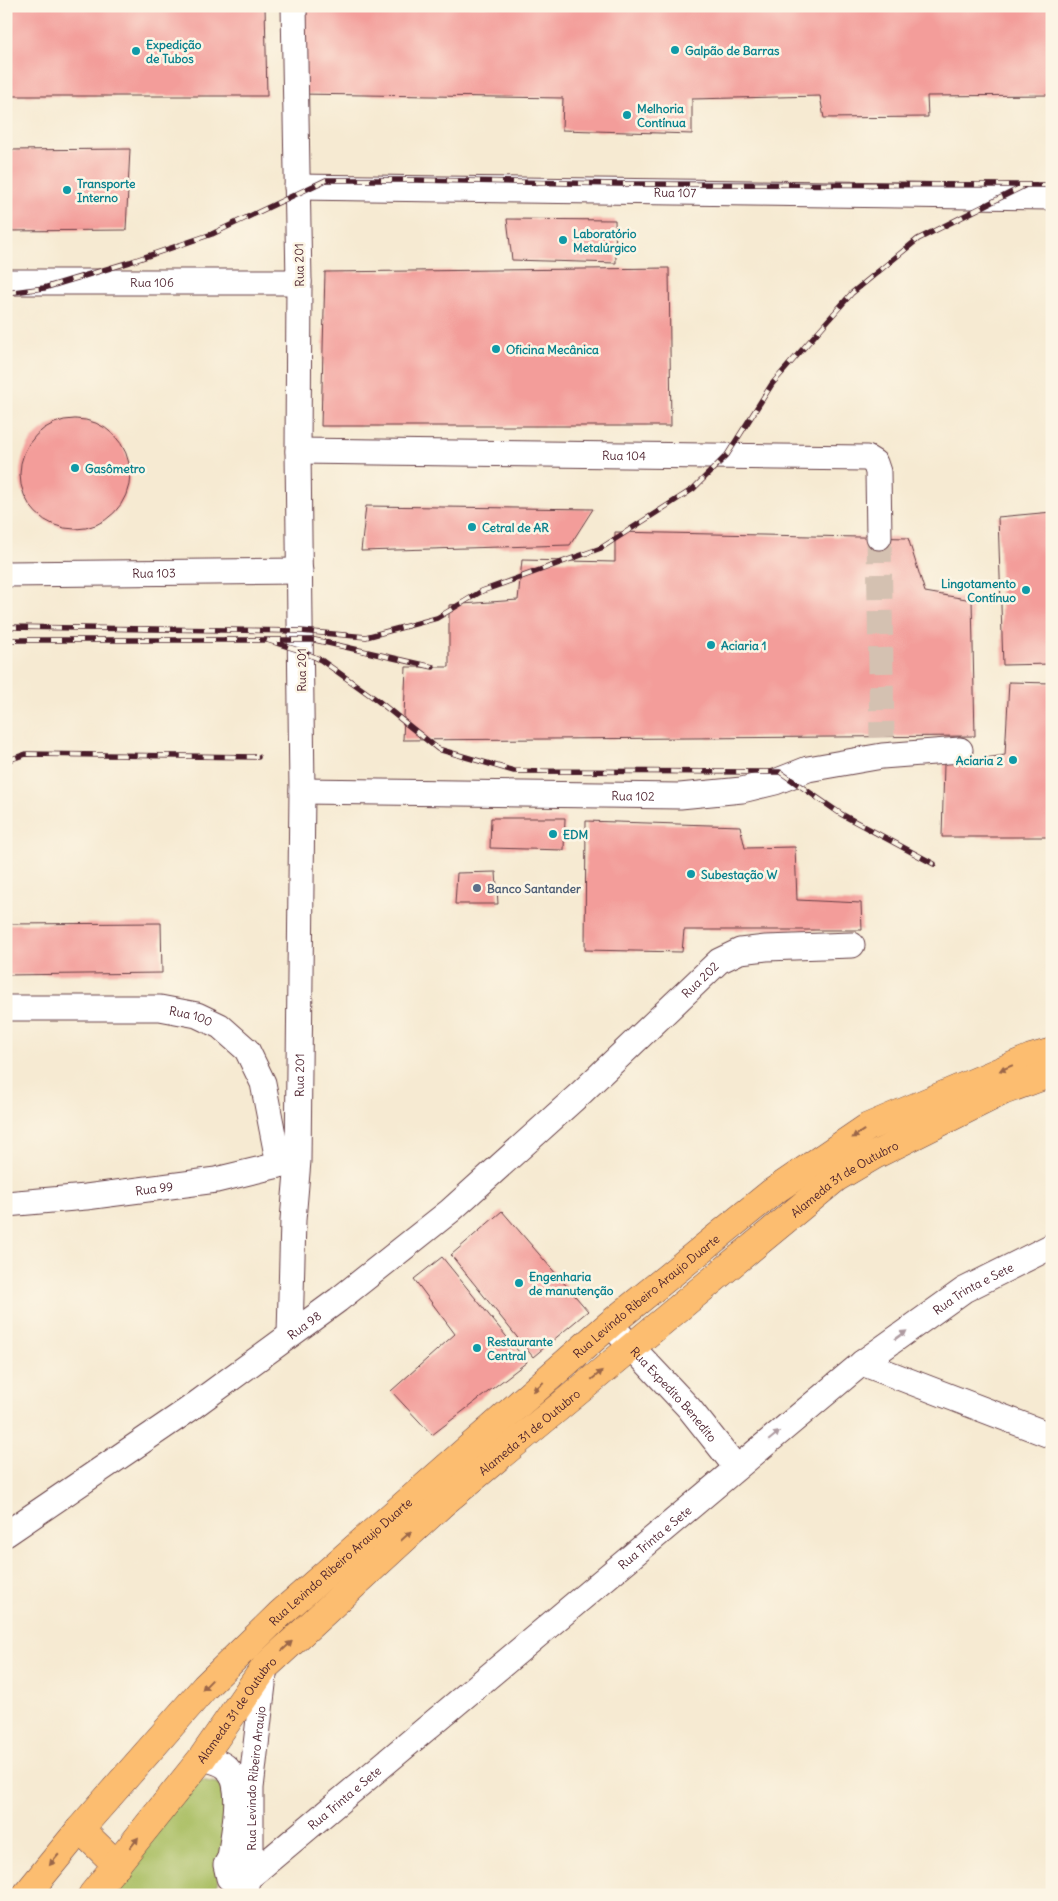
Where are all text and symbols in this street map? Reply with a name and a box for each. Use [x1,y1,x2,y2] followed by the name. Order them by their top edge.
[146,37,202,66] place label: Expedição de Tubos
[685,43,780,59] place label: Galpão de Barras
[669,44,681,56] marker: Galpão de Barras
[130,45,142,57] marker: Expedição de Tubos
[637,101,686,130] place label: Melhoria Contínua
[621,109,633,121] marker: Melhoria Contínua
[77,176,136,205] place label: Transporte Interno
[61,184,73,196] marker: Transporte Interno
[654,184,696,200] street label: Rua 107
[573,226,637,256] place label: Laboratório Metalúrgico
[557,234,569,246] marker: Laboratório Metalúrgico
[291,243,307,287] street label: Rua 201
[130,275,174,290] street label: Rua 106
[506,342,599,357] place label: Oficina Mecânica
[490,343,502,355] marker: Oficina Mecânica
[602,447,646,463] street label: Rua 104
[85,461,146,476] place label: Gasômetro
[69,462,81,474] marker: Gasômetro
[482,520,549,535] place label: Cetral de AR
[466,521,478,533] marker: Cetral de AR
[132,565,176,580] street label: Rua 103
[941,576,1016,605] place label: Lingotamento Contínuo
[1020,584,1032,596] marker: Lingotamento Contínuo
[721,638,766,653] place label: Aciaria 1
[705,639,717,651] marker: Aciaria 1
[294,648,309,692] street label: Rua 201
[956,753,1003,768] place label: Aciaria 2
[1007,754,1019,766] marker: Aciaria 2
[611,788,655,803] street label: Rua 102
[563,827,588,842] place label: EDM
[547,828,559,840] marker: EDM
[701,867,777,883] place label: Subestação W
[685,868,697,880] marker: Subestação W
[487,881,581,896] place label: Banco Santander
[471,882,483,894] marker: Banco Santander
[678,958,722,1000] street label: Rua 202
[168,1002,215,1029] street label: Rua 100
[291,1053,307,1097] street label: Rua 201
[999,1065,1013,1073] one-way arrow
[851,1129,864,1139] one-way arrow
[787,1137,901,1220] street label: Alameda 31 de Outubro
[134,1178,174,1198] street label: Rua 99
[569,1231,722,1361] street label: Rua Levindo Ribeiro Araujo Duarte
[930,1259,1016,1318] street label: Rua Trinta e Sete
[529,1269,614,1299] place label: Engenharia de manutenção
[513,1277,525,1289] marker: Engenharia de manutenção
[284,1308,324,1342] street label: Rua 98
[894,1330,908,1340] one-way arrow
[487,1334,554,1363] place label: Restaurante Central
[471,1342,483,1354] marker: Restaurante Central
[628,1344,720,1445] street label: Rua Expedito Benedito
[591,1369,604,1380] one-way arrow
[532,1381,545,1392] one-way arrow
[475,1385,583,1478] street label: Alameda 31 de Outubro
[768,1431,780,1442] one-way arrow
[265,1494,415,1628] street label: Rua Levindo Ribeiro Araujo Duarte
[615,1502,694,1572] street label: Rua Trinta e Sete
[400,1530,412,1542] one-way arrow
[280,1640,292,1652] one-way arrow
[193,1653,279,1766] street label: Alameda 31 de Outubro
[202,1679,214,1691] one-way arrow
[243,1705,268,1851] street label: Rua Levindo Ribeiro Araujo
[305,1763,384,1832] street label: Rua Trinta e Sete
[129,1837,140,1850] one-way arrow
[49,1853,60,1866] one-way arrow

